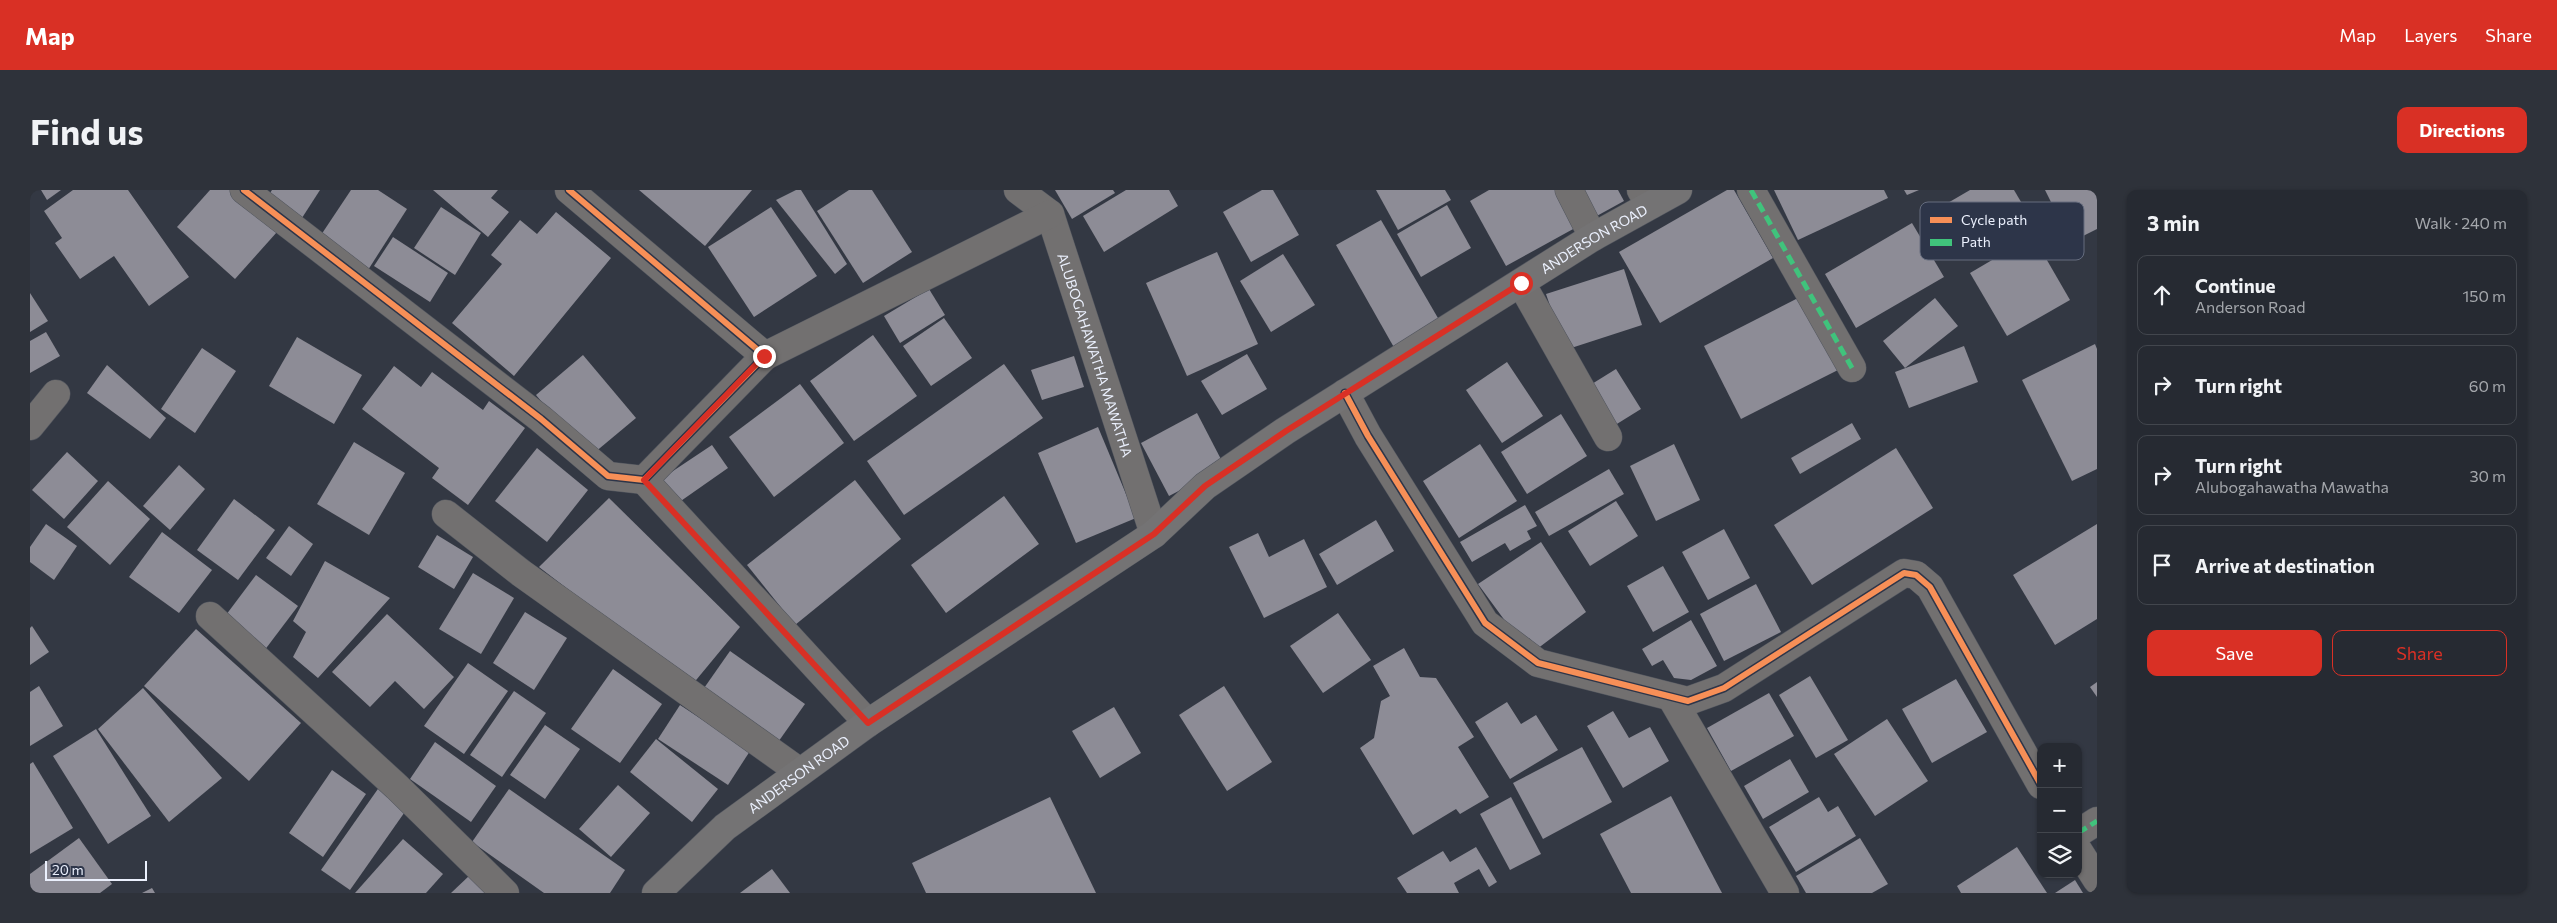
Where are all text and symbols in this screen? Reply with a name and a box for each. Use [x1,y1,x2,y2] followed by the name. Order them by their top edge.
[25,21,75,50] text: Map
[2339,24,2376,46] text: Map
[2404,24,2457,46] text: Layers
[2485,24,2532,46] text: Share
[2397,107,2527,153] button: Directions
[30,109,144,152] text: Find us
[1537,200,1650,277] street label: ANDERSON ROAD
[1920,202,2084,260] legend
[2147,210,2200,235] text: 3 min
[1961,211,2027,228] text: Cycle path
[2415,213,2507,232] text: Walk · 240 m
[1961,233,1991,250] text: Path
[1055,250,1137,459] street label: ALUBOGAHAWATHA MAWATHA
[1510,272,1533,295] route start
[2195,274,2275,297] text: Continue
[2148,281,2176,309] icon: ahead
[2463,286,2506,305] text: 150 m
[2195,297,2305,316] text: Anderson Road
[753,345,776,368] route end
[2148,371,2176,399] icon: right
[2195,374,2282,397] text: Turn right
[2469,376,2506,395] text: 60 m
[2195,454,2282,477] text: Turn right
[2148,461,2176,489] icon: right
[2469,466,2506,485] text: 30 m
[2195,477,2389,496] text: Alubogahawatha Mawatha
[2148,551,2176,579] icon: arrive
[2195,554,2375,577] text: Arrive at destination
[2147,630,2322,676] button: Save
[2332,630,2507,676] button: Share
[744,731,852,816] street label: ANDERSON ROAD
[2037,743,2082,878] map controls
[2037,743,2082,788] button: +
[2037,788,2082,833] button: −
[2037,833,2082,878] button: layers
[45,858,148,881] scale bar
[52,861,84,878] text: 20 m

